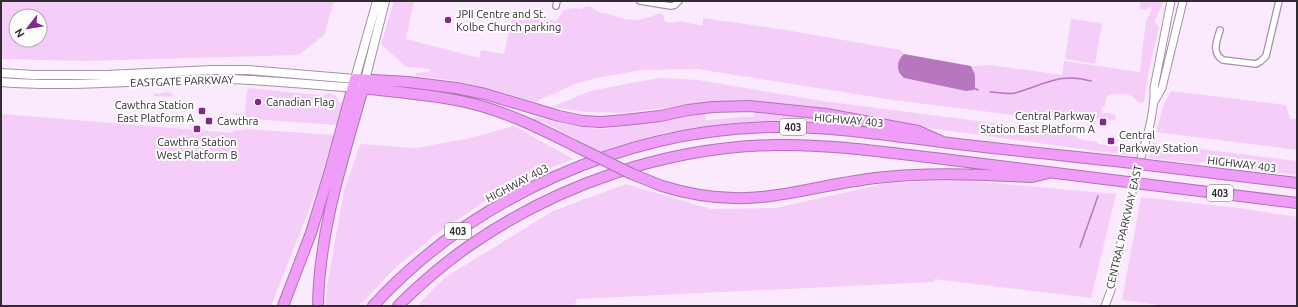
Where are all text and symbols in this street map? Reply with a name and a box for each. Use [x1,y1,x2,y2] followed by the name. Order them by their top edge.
[8,8,48,48] north arrow
[456,8,561,33] place label: JPII Centre and St. Kolbe Church parking
[443,15,453,25] marker: JPII Centre and St. Kolbe Church parking
[12,27,27,40] text: N
[130,73,235,89] street label: EASTGATE PARKWAY
[266,96,335,108] place label: Canadian Flag
[253,97,263,107] marker: Canadian Flag
[115,99,195,124] place label: Cawthra Station East Platform A
[197,106,207,116] marker: Cawthra Station East Platform A
[980,110,1096,135] place label: Central Parkway Station East Platform A
[814,111,884,129] street label: HIGHWAY 403
[217,115,258,127] place label: Cawthra
[204,116,214,126] marker: Cawthra
[1098,117,1108,127] marker: Central Parkway Station East Platform A
[780,119,806,135] road number: 403
[192,124,202,134] marker: Cawthra Station West Platform B
[1119,129,1198,154] place label: Central Parkway Station
[157,136,237,161] place label: Cawthra Station West Platform B
[1106,136,1116,146] marker: Central Parkway Station
[1207,154,1277,174] street label: HIGHWAY 403
[484,161,550,205] street label: HIGHWAY 403
[1104,164,1144,290] street label: CENTRAL PARKWAY EAST
[1207,185,1233,201] road number: 403
[445,223,471,239] road number: 403

